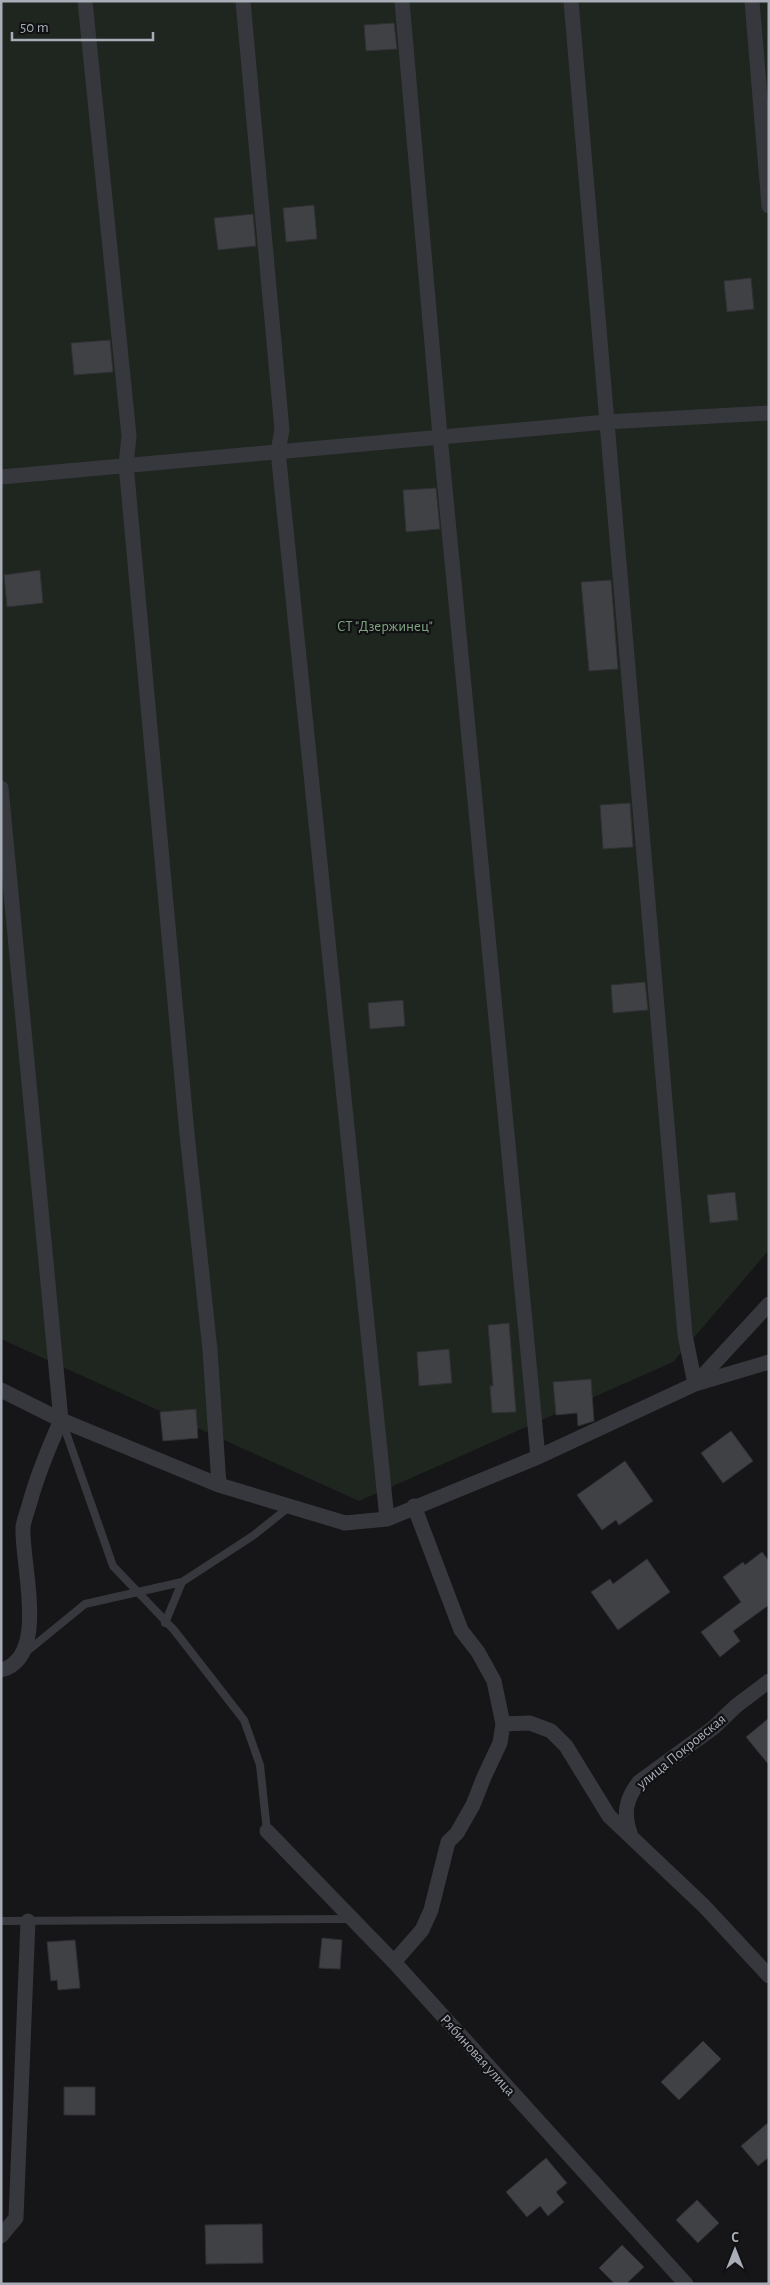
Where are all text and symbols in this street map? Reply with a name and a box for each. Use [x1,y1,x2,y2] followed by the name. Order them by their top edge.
[12,10,154,42] scale bar
[20,20,49,35] text: 50 m
[337,619,433,634] park label: СТ "Дзержинец"
[633,1711,729,1792] street label: улица Покровская
[437,2012,518,2099] street label: Рябиновая улица
[710,2225,760,2275] north arrow
[731,2231,739,2245] text: С

